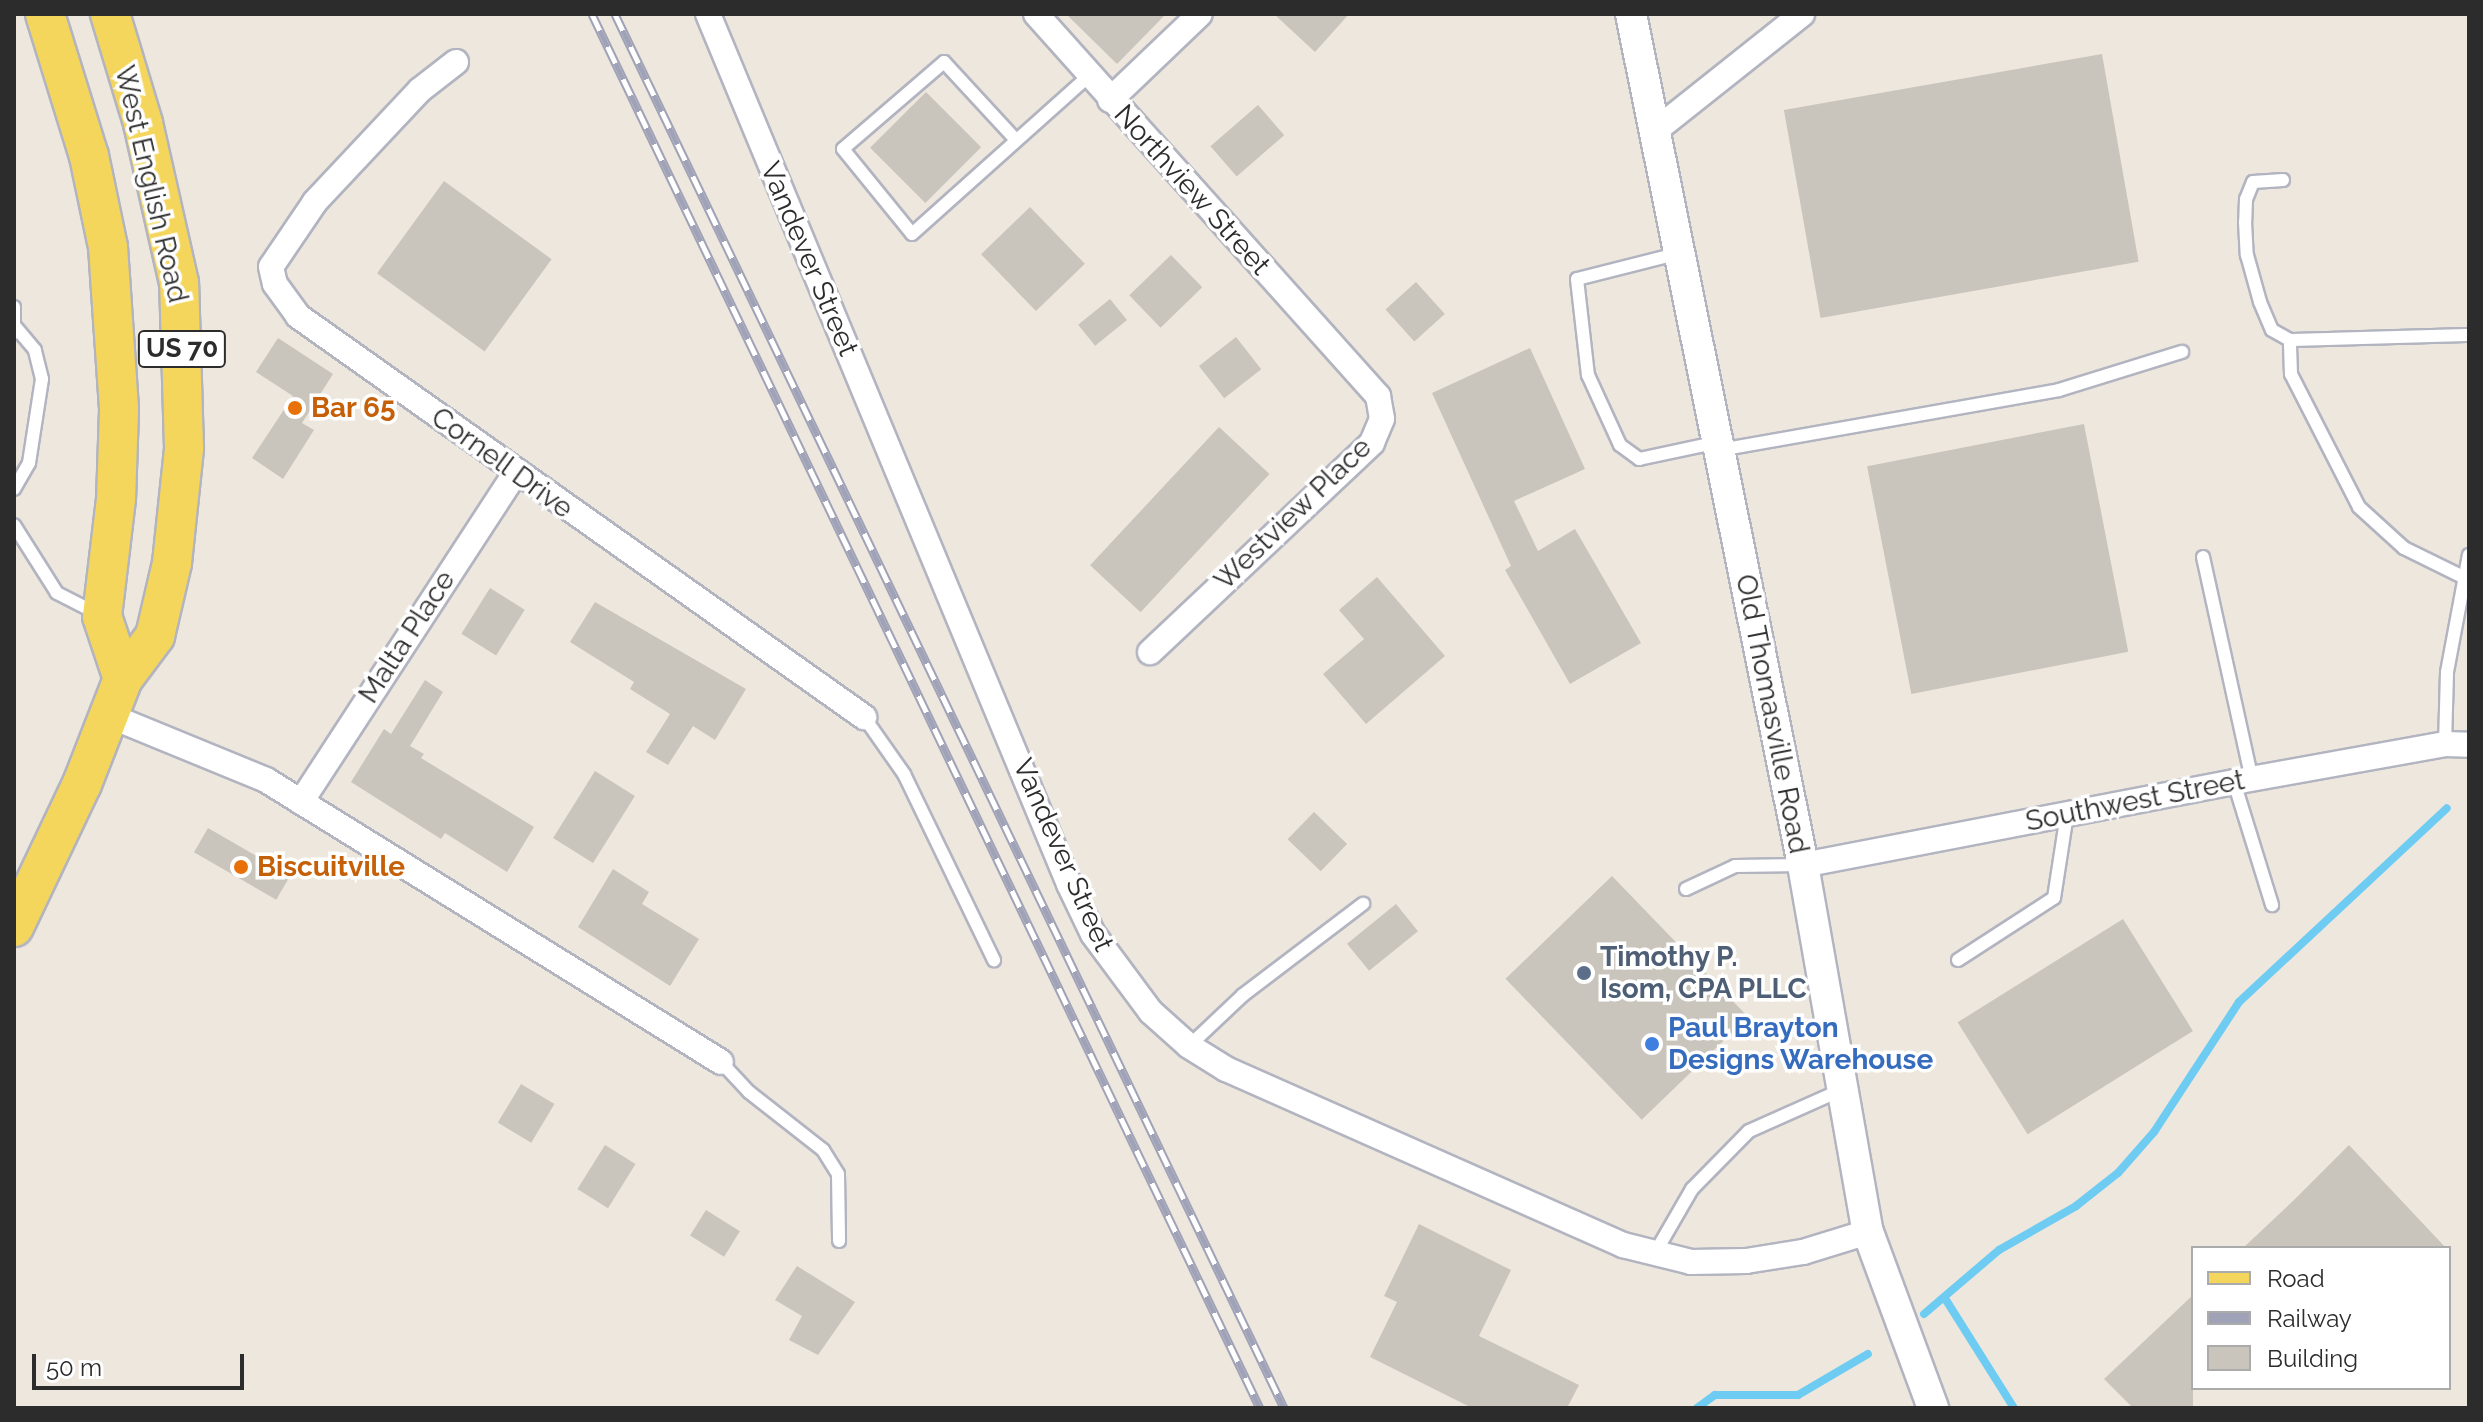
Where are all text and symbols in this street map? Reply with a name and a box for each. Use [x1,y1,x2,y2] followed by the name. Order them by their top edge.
[107,62,195,306] street label: West English Road
[1107,98,1277,282] street label: Northview Street
[753,157,865,361] street label: Vandever Street
[136,327,228,371] road number: US 70
[311,391,396,425] place label: Bar 65
[286,399,304,417] marker: Bar 65
[424,400,580,526] street label: Cornell Drive
[1207,430,1379,598] street label: Westview Place
[352,565,462,709] street label: Malta Place
[1728,571,1816,857] street label: Old Thomasville Road
[1005,753,1121,957] street label: Vandever Street
[2023,763,2247,839] street label: Southwest Street
[257,850,405,884] place label: Biscuitville
[232,858,250,876] marker: Biscuitville
[1600,940,1808,1006] place label: Timothy P. Isom, CPA PLLC
[1575,964,1593,982] marker: Timothy P. Isom, CPA PLLC
[1668,1011,1934,1077] place label: Paul Brayton Designs Warehouse
[1643,1035,1661,1053] marker: Paul Brayton Designs Warehouse
[2191,1246,2451,1390] legend
[2267,1264,2325,1293] text: Road
[2267,1304,2352,1333] text: Railway
[36,1338,248,1388] scale bar
[2267,1344,2358,1373] text: Building
[46,1353,102,1382] text: 50 m

